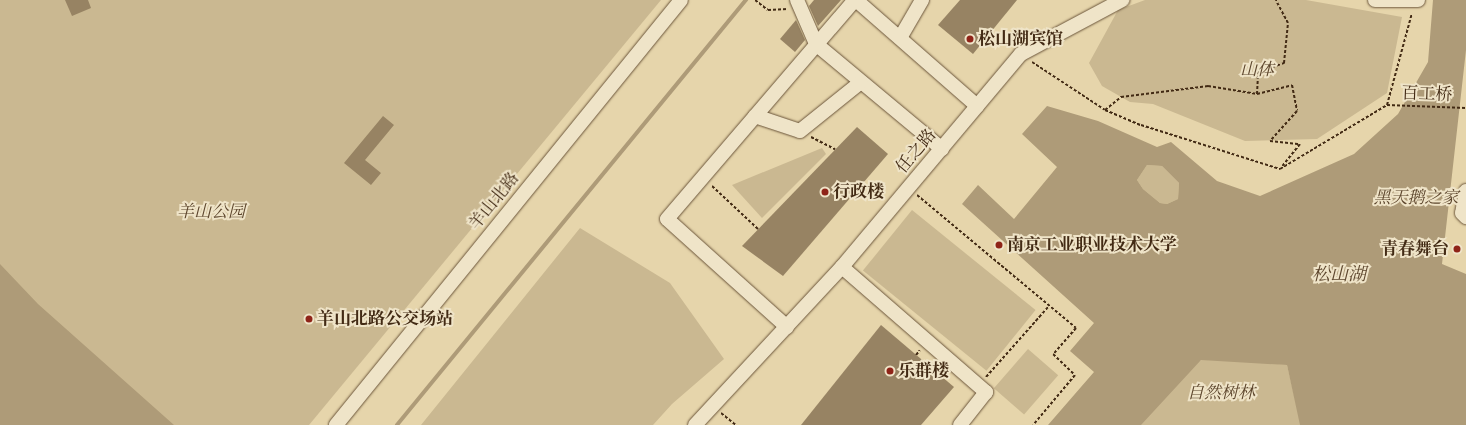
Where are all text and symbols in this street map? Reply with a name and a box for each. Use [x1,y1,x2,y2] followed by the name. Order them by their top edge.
[978,29,1063,49] place label: 松山湖宾馆
[965,34,975,44] marker: 松山湖宾馆
[1240,60,1274,80] park label: 山体
[1401,83,1453,105] street label: 百工桥
[892,125,940,177] street label: 任之路
[465,168,523,234] street label: 羊山北路
[833,182,884,202] place label: 行政楼
[820,187,830,197] marker: 行政楼
[1374,188,1458,208] park label: 黑天鹅之家
[177,202,245,222] park label: 羊山公园
[1007,235,1177,255] place label: 南京工业职业技术大学
[1381,239,1449,259] place label: 青春舞台
[994,240,1004,250] marker: 南京工业职业技术大学
[1452,244,1462,254] marker: 青春舞台
[1312,264,1366,286] water label: 松山湖
[317,309,453,329] place label: 羊山北路公交场站
[304,314,314,324] marker: 羊山北路公交场站
[898,361,949,381] place label: 乐群楼
[885,366,895,376] marker: 乐群楼
[1187,383,1255,403] park label: 自然树林

